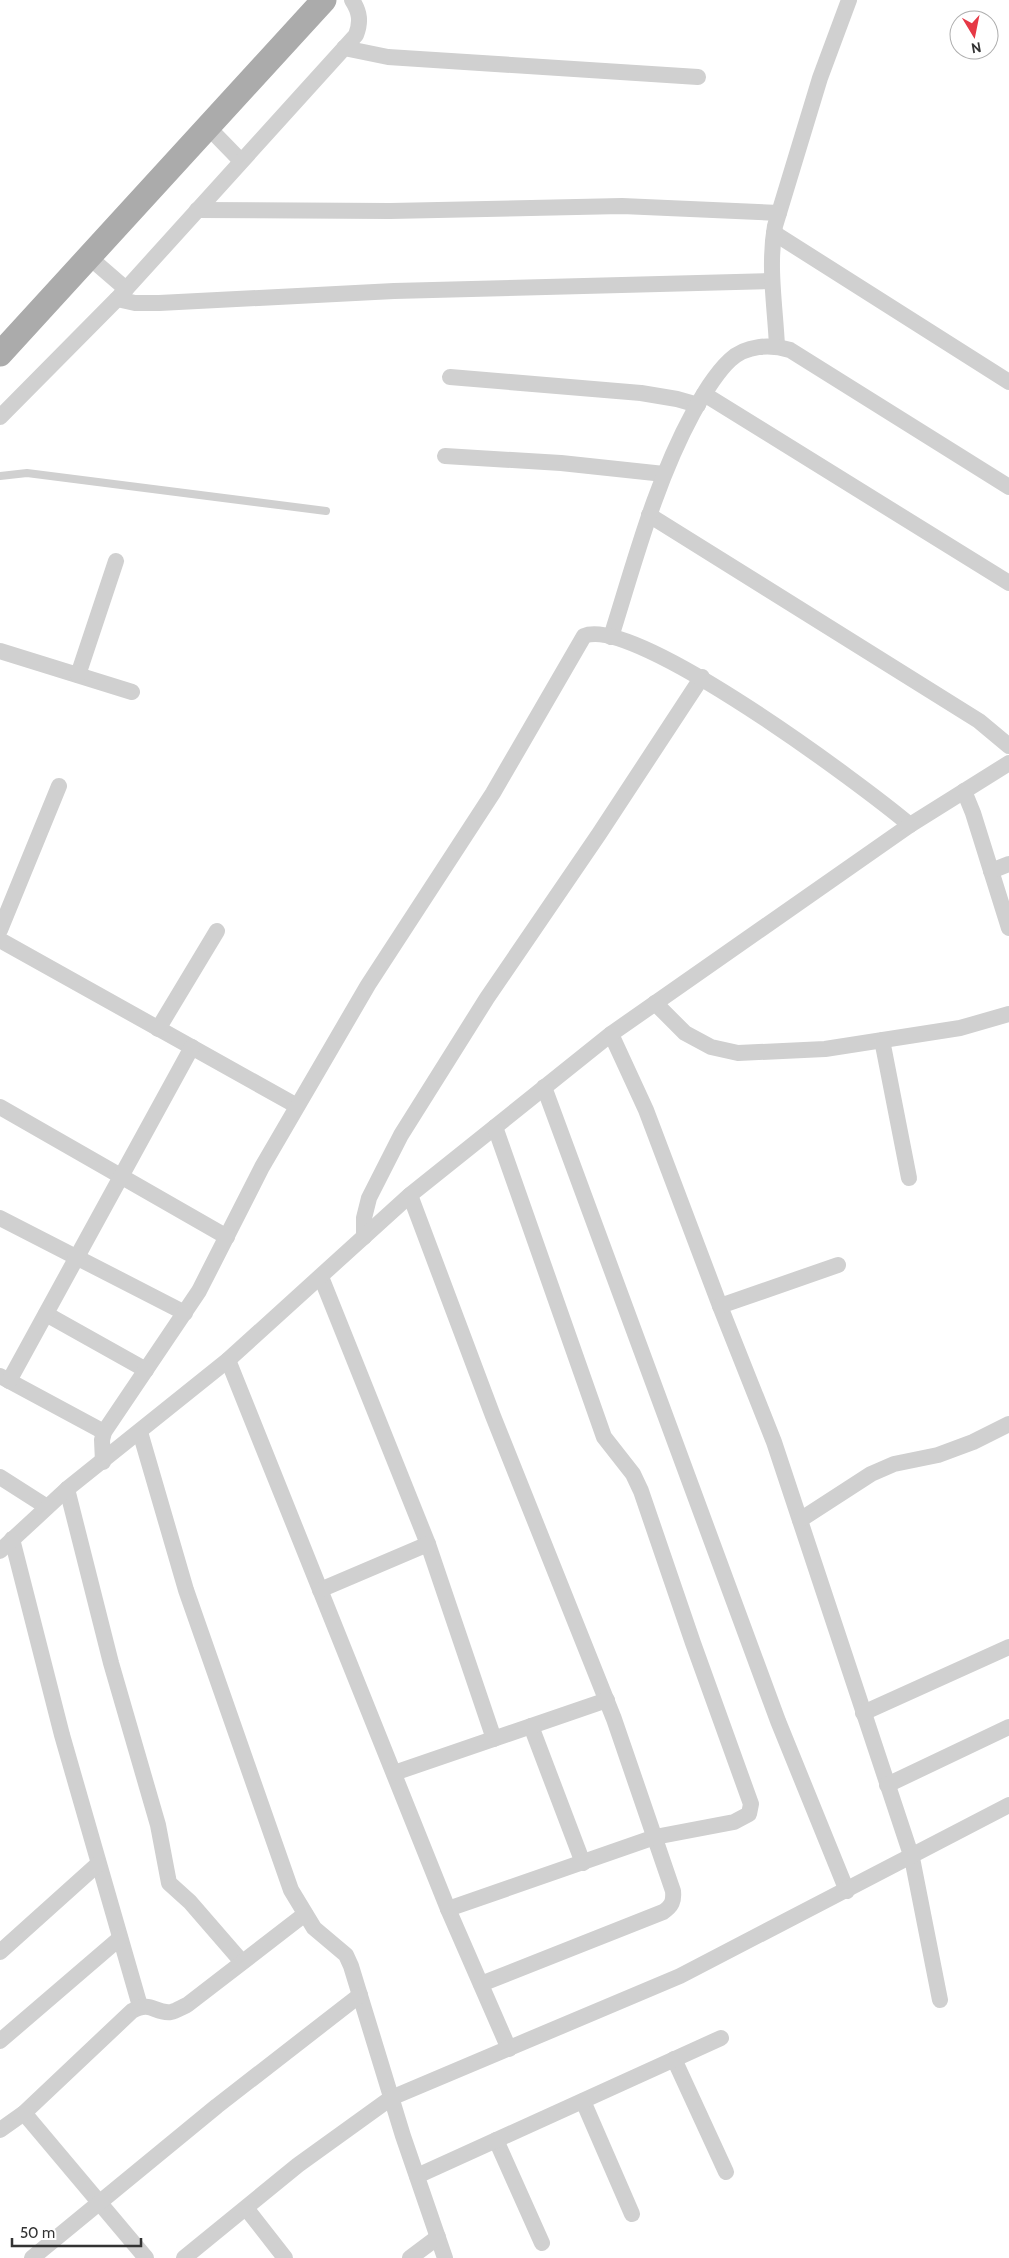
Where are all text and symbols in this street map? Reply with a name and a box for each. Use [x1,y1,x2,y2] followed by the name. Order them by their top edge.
[949,10,999,60] north arrow
[970,38,983,58] text: N
[12,2216,141,2248] scale bar
[20,2224,55,2242] text: 50 m

